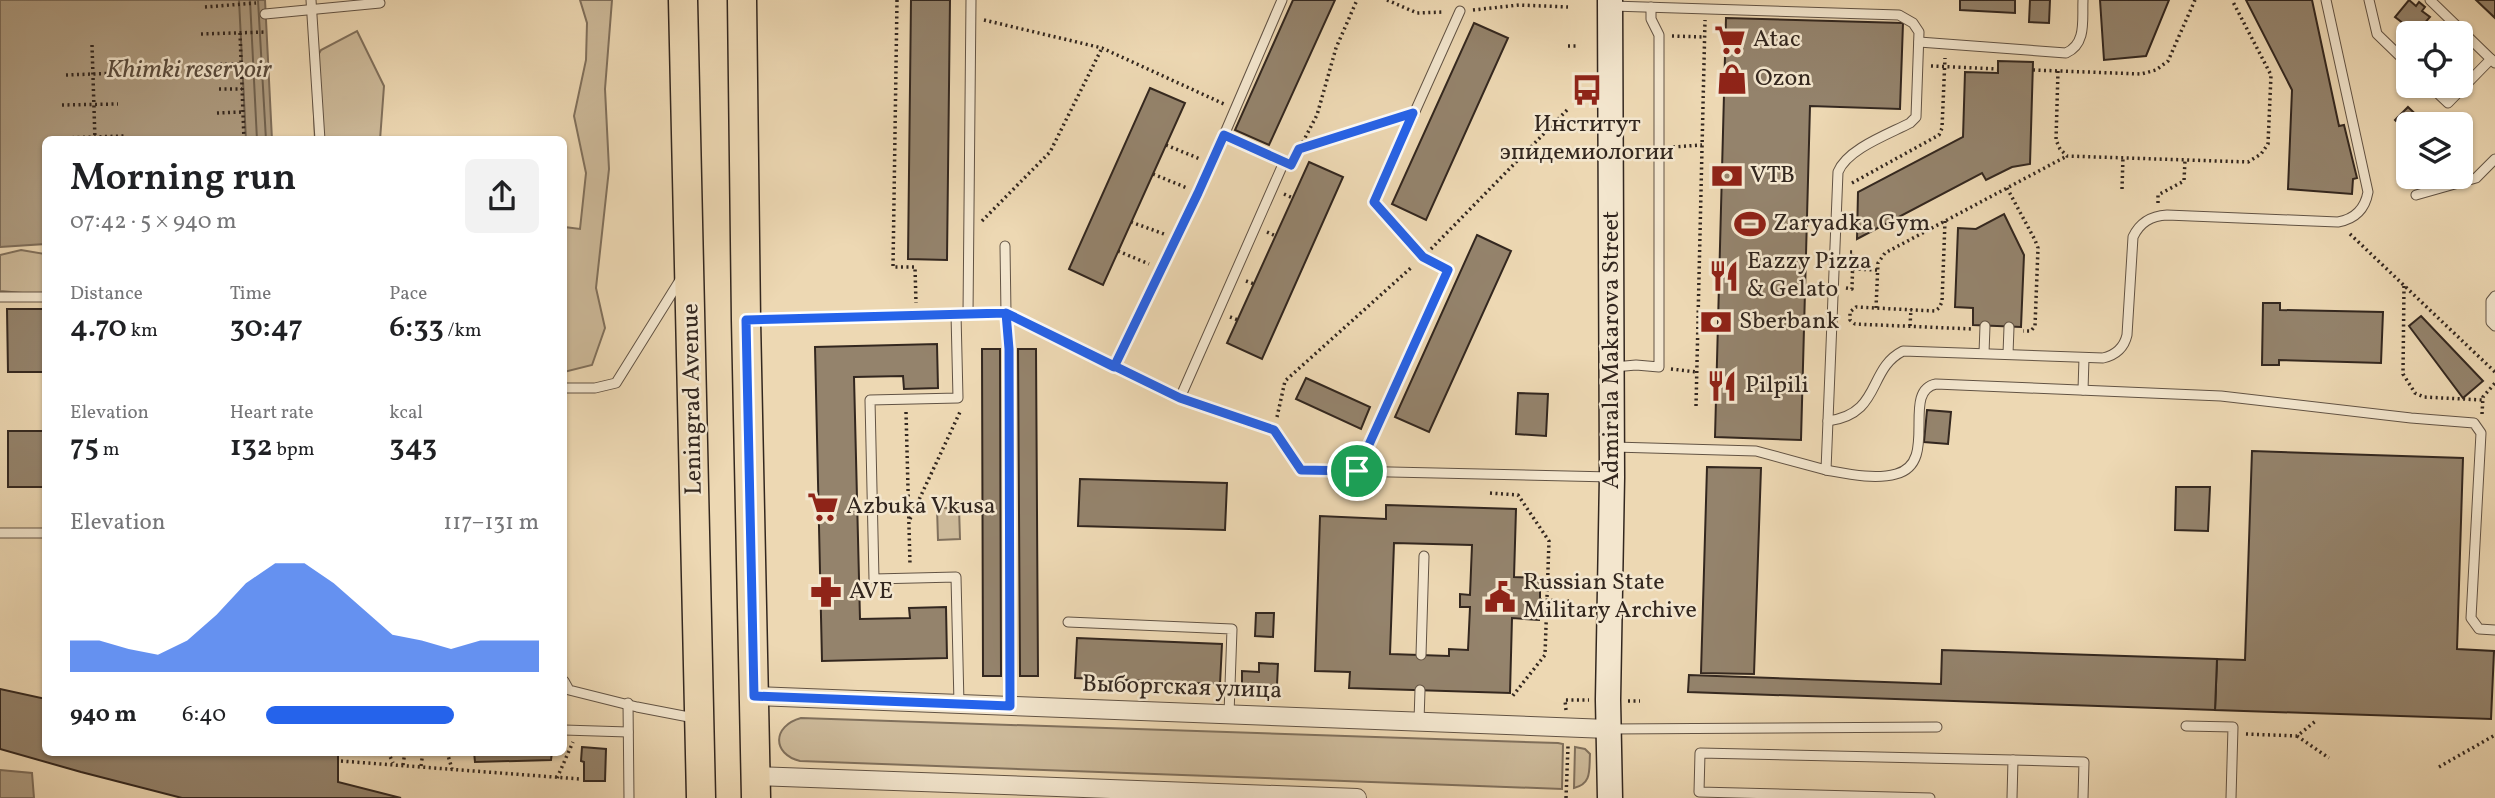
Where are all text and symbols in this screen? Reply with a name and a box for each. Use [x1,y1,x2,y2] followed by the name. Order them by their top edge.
[2396,21,2473,189] map controls
[2396,21,2473,98] button: locate
[1713,23,1747,57] supermarket icon: Atac
[1753,23,1801,57] place label: Atac
[106,52,272,88] water label: Khimki reservoir
[1715,62,1749,96] shop icon: Ozon
[1755,62,1812,96] place label: Ozon
[1570,73,1604,107] bus stop icon: Институт эпидемиологии
[1500,108,1674,170] place label: Институт эпидемиологии
[2396,112,2473,189] button: layers
[70,153,296,206] text: Morning run
[465,159,539,233] button: share
[1710,159,1744,193] bank icon: VTB
[1750,159,1795,193] place label: VTB
[70,206,237,238] text: 07:42 · 5 × 940 m
[1733,207,1767,241] sports icon: Zaryadka Gym
[1773,207,1930,241] place label: Zaryadka Gym
[1595,211,1629,489] street label: Admirala Makarova Street
[1747,245,1872,307] place label: Eazzy Pizza & Gelato
[1707,259,1741,293] restaurant icon: Eazzy Pizza & Gelato
[70,281,143,307] text: Distance
[230,281,271,307] text: Time
[389,281,427,307] text: Pace
[674,303,712,495] street label: Leningrad Avenue
[1699,305,1733,339] bank icon: Sberbank
[1739,305,1839,339] place label: Sberbank
[70,307,127,349] text: 4.70
[230,307,303,349] text: 30:47
[389,307,444,349] text: 6:33
[127,318,158,344] text: km
[444,318,482,344] text: /km
[1705,369,1739,403] restaurant icon: Pilpili
[1745,369,1809,403] place label: Pilpili
[70,400,149,426] text: Elevation
[230,400,314,426] text: Heart rate
[389,400,423,426] text: kcal
[70,426,99,468] text: 75
[230,426,273,468] text: 132
[389,426,437,468] text: 343
[99,437,120,463] text: m
[273,437,315,463] text: bpm
[1327,441,1387,501] pin
[1338,452,1376,490] icon: arrive
[806,490,840,524] supermarket icon: Azbuka Vkusa
[846,490,996,524] place label: Azbuka Vkusa
[70,507,166,539] text: Elevation
[443,507,539,539] text: 117–131 m
[1523,566,1697,628] place label: Russian State Military Archive
[809,575,843,609] pharmacy icon: AVE
[849,575,893,609] place label: AVE
[1483,580,1517,614] public building icon: Russian State Military Archive
[1081,668,1283,708] street label: Выборгская улица
[70,699,137,731] text: 940 m
[182,699,226,731] text: 6:40

